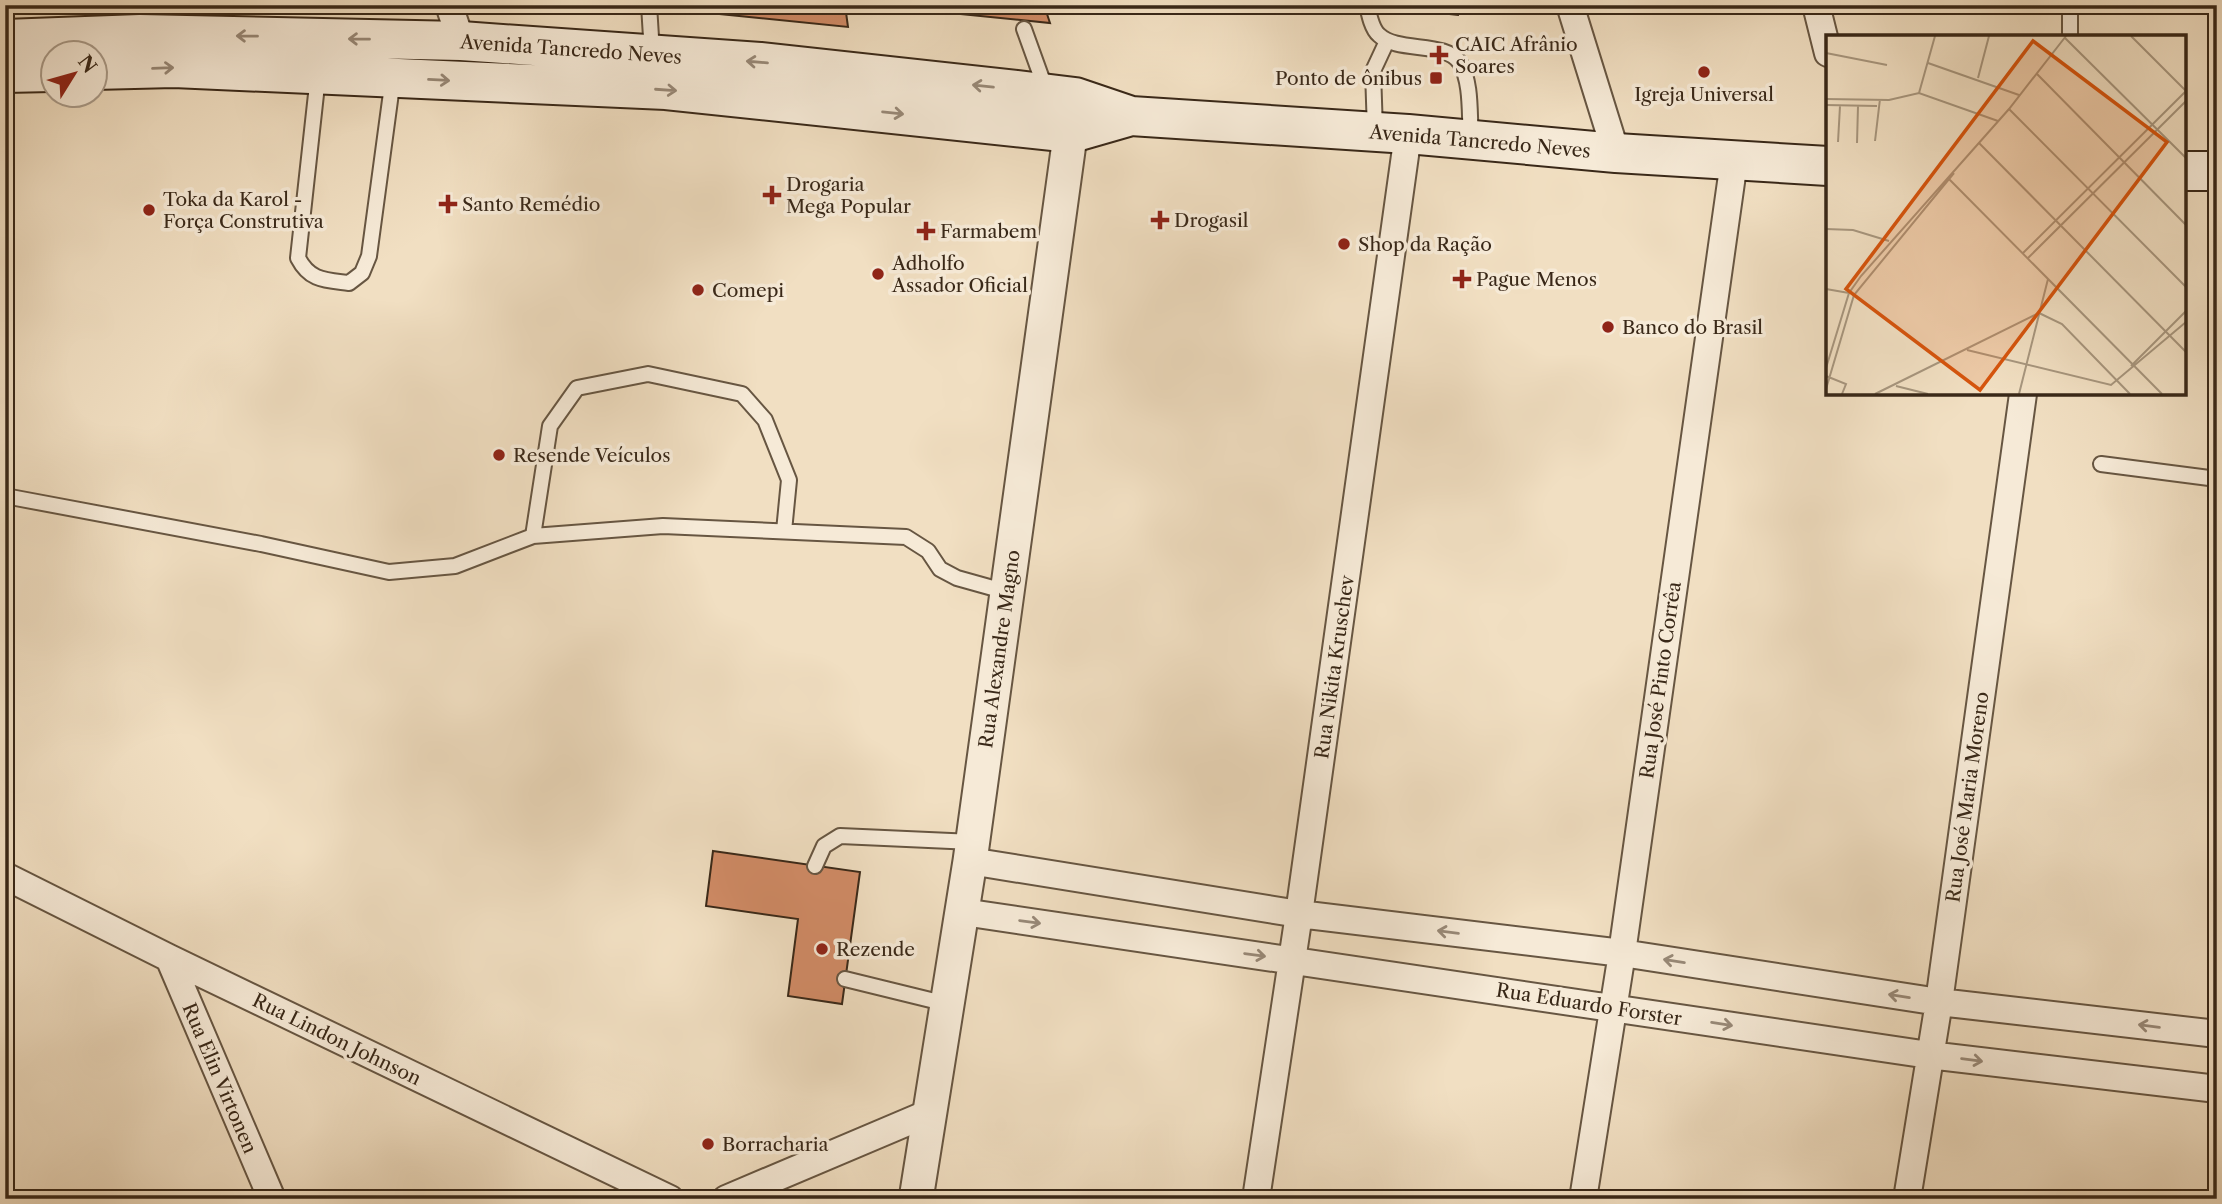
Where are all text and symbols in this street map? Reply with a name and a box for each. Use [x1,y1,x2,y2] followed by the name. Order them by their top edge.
[235,29,258,43] one-way arrow
[458,30,683,69] street label: Avenida Tancredo Neves
[347,32,370,46] one-way arrow
[1455,33,1578,78] place label: CAIC Afrânio Soares
[1826,35,2187,396] inset map
[38,38,108,108] north arrow
[1429,45,1449,65] marker: CAIC Afrânio Soares
[73,51,101,78] text: N
[746,55,769,68] one-way arrow
[151,61,174,75] one-way arrow
[1696,64,1712,80] marker: Igreja Universal
[1275,67,1422,90] place label: Ponto de ônibus
[1428,70,1444,86] marker: Ponto de ônibus
[427,73,450,86] one-way arrow
[972,79,995,92] one-way arrow
[1634,83,1774,106] place label: Igreja Universal
[654,84,677,97] one-way arrow
[881,106,903,119] one-way arrow
[1367,120,1592,163] street label: Avenida Tancredo Neves
[786,173,911,218] place label: Drogaria Mega Popular
[764,187,780,203] marker: Drogaria Mega Popular
[163,188,324,233] place label: Toka da Karol - Força Construtiva
[462,193,600,216] place label: Santo Remédio
[440,196,456,212] marker: Santo Remédio
[141,202,157,218] marker: Toka da Karol - Força Construtiva
[1174,209,1249,232] place label: Drogasil
[1152,212,1168,228] marker: Drogasil
[940,220,1038,243] place label: Farmabem
[918,223,934,239] marker: Farmabem
[1358,233,1492,256] place label: Shop da Ração
[1336,236,1352,252] marker: Shop da Ração
[891,252,1028,297] place label: Adholfo Assador Oficial
[870,266,886,282] marker: Adholfo Assador Oficial
[1476,268,1597,291] place label: Pague Menos
[1454,271,1470,287] marker: Pague Menos
[712,279,784,302] place label: Comepi
[690,282,706,298] marker: Comepi
[1622,316,1763,339] place label: Banco do Brasil
[1600,319,1616,335] marker: Banco do Brasil
[513,444,671,467] place label: Resende Veículos
[491,447,507,463] marker: Resende Veículos
[974,548,1025,750] street label: Rua Alexandre Magno
[1310,573,1359,760] street label: Rua Nikita Kruschev
[1635,580,1686,780] street label: Rua José Pinto Corrêa
[1941,690,1994,904] street label: Rua José Maria Moreno
[1018,915,1041,928] one-way arrow
[1437,925,1460,938] one-way arrow
[836,938,915,961] place label: Rezende
[814,941,830,957] marker: Rezende
[1243,948,1266,961] one-way arrow
[1663,954,1686,967] one-way arrow
[1494,978,1683,1031] street label: Rua Eduardo Forster
[249,989,425,1090] street label: Rua Lindon Johnson
[1888,989,1911,1002] one-way arrow
[177,999,262,1157] street label: Rua Elin Virtonen
[1711,1018,1733,1031] one-way arrow
[2138,1019,2161,1032] one-way arrow
[1960,1054,1983,1067] one-way arrow
[722,1133,829,1156] place label: Borracharia
[700,1136,716,1152] marker: Borracharia

